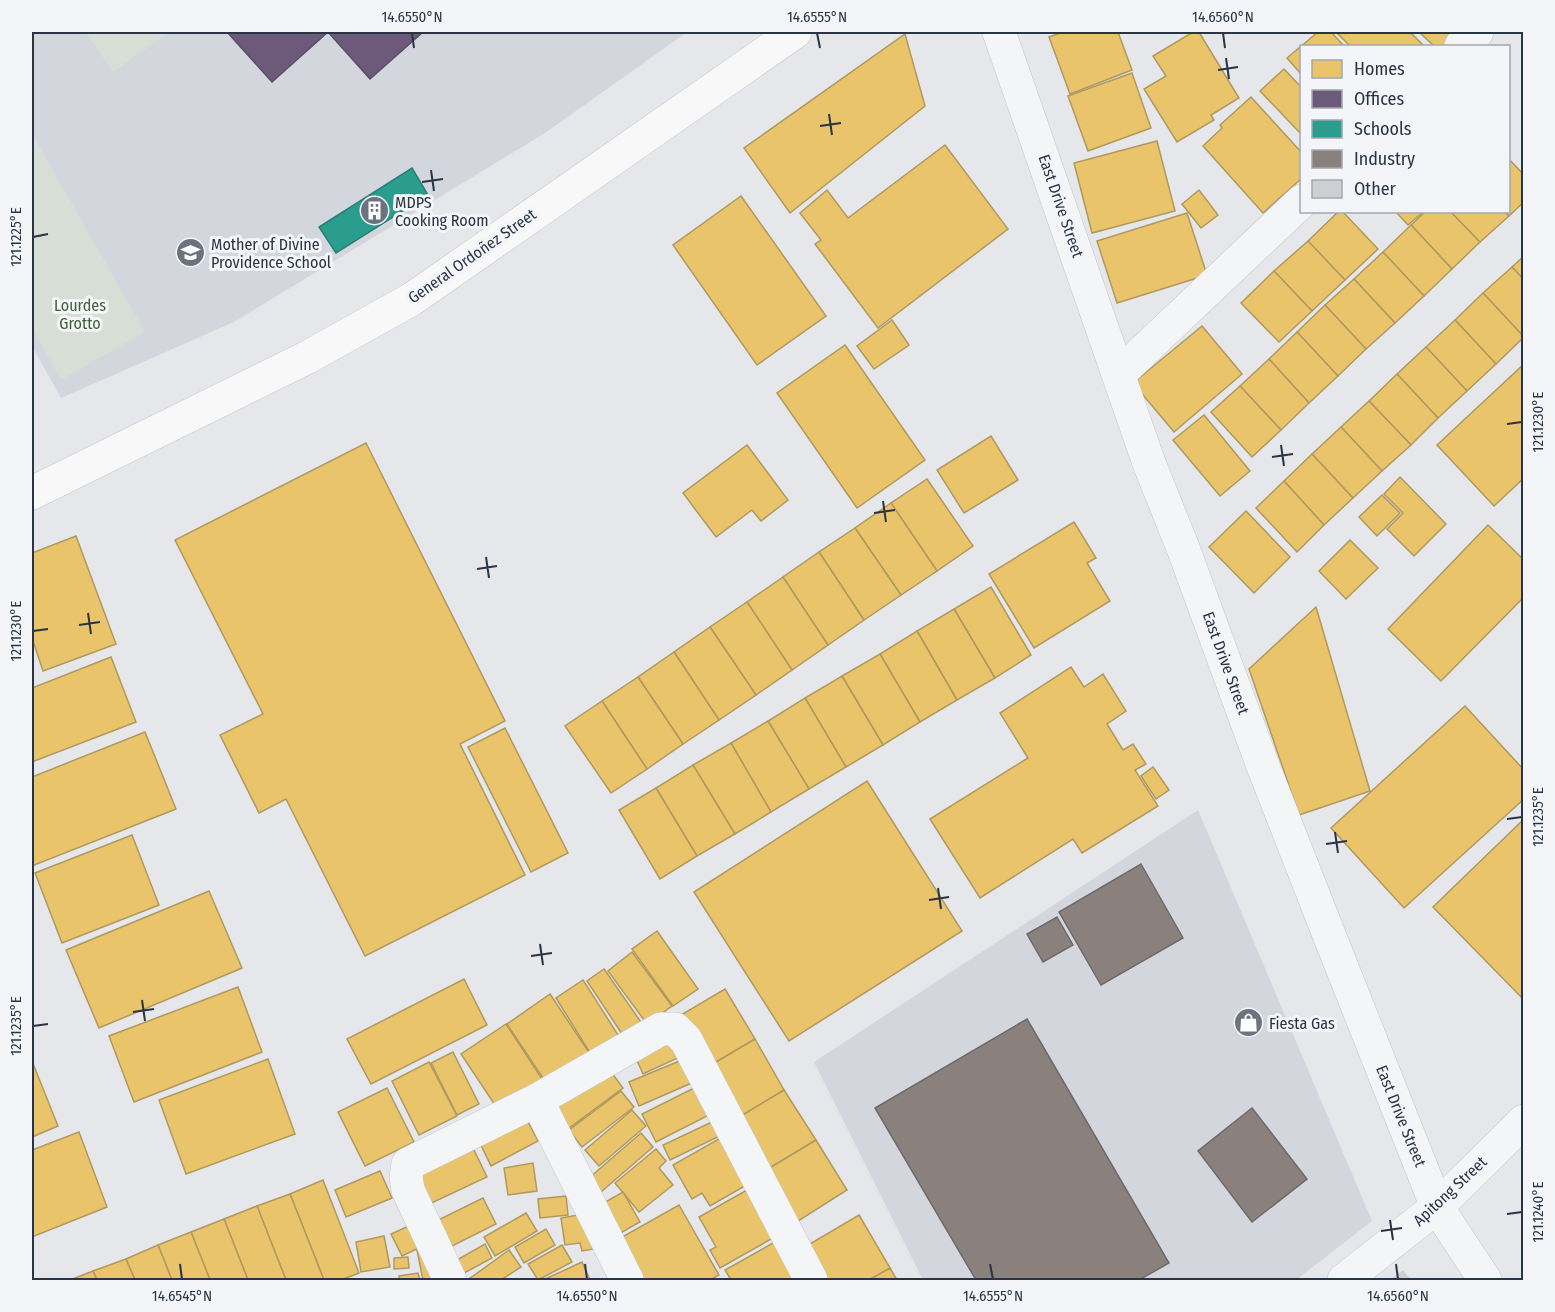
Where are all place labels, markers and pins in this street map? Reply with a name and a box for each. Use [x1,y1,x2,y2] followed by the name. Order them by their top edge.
[395,193,488,230] place label: MDPS Cooking Room
[358,195,390,227] building icon: MDPS Cooking Room
[211,235,331,272] place label: Mother of Divine Providence School
[174,237,206,269] school or university icon: Mother of Divine Providence School
[1232,1007,1264,1039] shop icon: Fiesta Gas
[1269,1014,1335,1033] place label: Fiesta Gas

